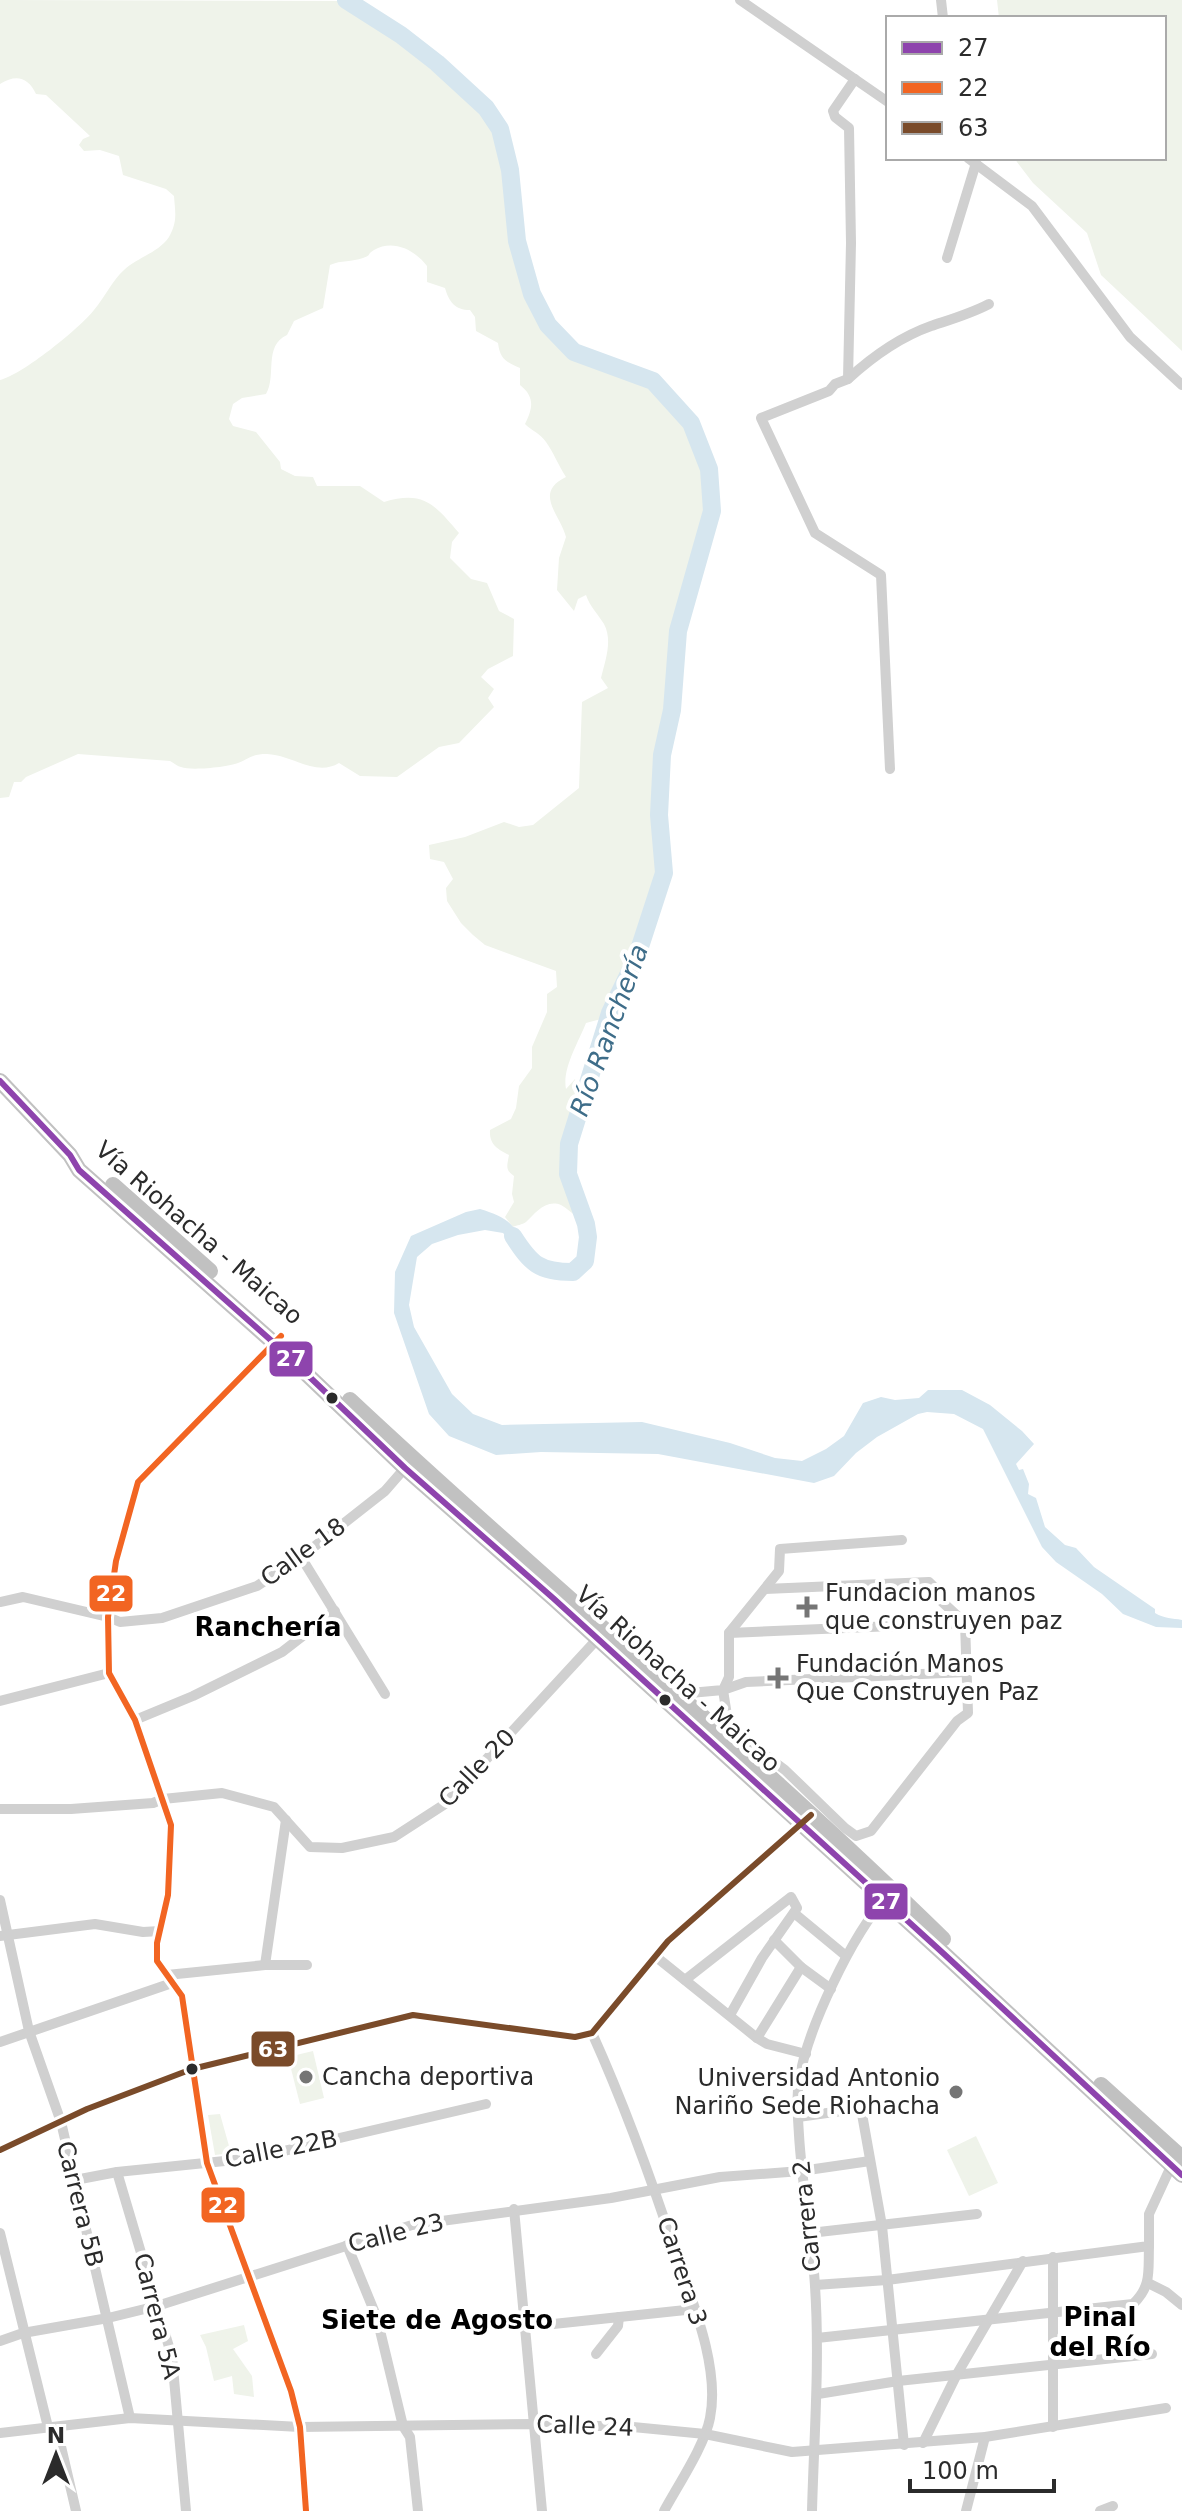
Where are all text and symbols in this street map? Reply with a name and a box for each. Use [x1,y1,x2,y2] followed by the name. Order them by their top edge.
[886,16,1166,160] legend
[958,34,989,62] text: 27
[958,74,989,102] text: 22
[958,114,989,142] text: 63
[564,940,654,1120] water label: Río Ranchería
[90,1135,308,1331] street label: Vía Riohacha - Maicao
[268,1340,314,1378] line badge: 27
[276,1346,306,1371] text: 27
[324,1390,340,1406] unlabelled marker
[255,1512,351,1592] street label: Calle 18
[88,1574,134,1613] line badge: 22
[825,1579,1062,1635] place label: Fundacion manos que construyen paz
[570,1580,786,1778] street label: Vía Riohacha - Maicao
[96,1581,126,1606] text: 22
[796,1596,818,1618] marker: Fundacion manos que construyen paz
[195,1612,341,1642] district label: Ranchería
[796,1650,1039,1706] place label: Fundación Manos Que Construyen Paz
[767,1667,789,1689] marker: Fundación Manos Que Construyen Paz
[657,1692,673,1708] unlabelled marker
[433,1723,521,1813] street label: Calle 20
[863,1882,909,1921] line badge: 27
[871,1889,901,1914] text: 27
[250,2030,296,2068] line badge: 63
[258,2037,288,2062] text: 63
[184,2061,200,2077] unlabelled marker
[322,2063,534,2091] place label: Cancha deportiva
[675,2064,940,2120] place label: Universidad Antonio Nariño Sede Riohacha
[297,2068,315,2086] marker: Cancha deportiva
[947,2083,965,2101] marker: Universidad Antonio Nariño Sede Riohacha
[222,2124,340,2174] street label: Calle 22B
[51,2138,109,2270] street label: Carrera 5B
[787,2159,827,2273] street label: Carrera 2
[200,2186,246,2224] line badge: 22
[208,2193,238,2218] text: 22
[345,2208,447,2258] street label: Calle 23
[651,2213,713,2329] street label: Carrera 3
[128,2250,186,2382] street label: Carrera 5A
[1049,2302,1151,2362] district label: Pinal del Río
[321,2305,553,2335] district label: Siete de Agosto
[536,2410,634,2442] street label: Calle 24
[16,2415,96,2495] north arrow
[47,2423,65,2448] text: N
[910,2443,1054,2493] scale bar
[922,2457,999,2485] text: 100 m

